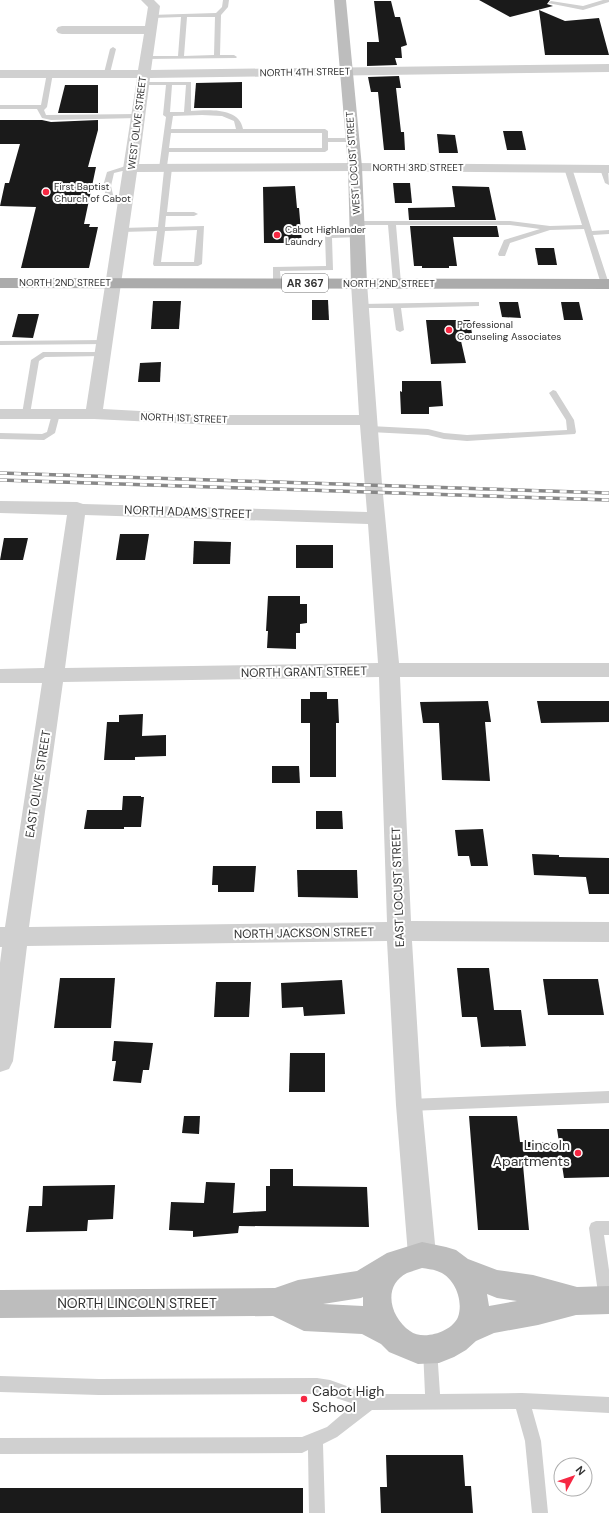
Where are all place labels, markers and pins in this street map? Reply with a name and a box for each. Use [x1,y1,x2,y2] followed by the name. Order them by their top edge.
[54,180,131,205] place label: First Baptist Church of Cabot
[41,187,51,197] marker: First Baptist Church of Cabot
[285,223,366,248] place label: Cabot Highlander Laundry
[272,230,282,240] marker: Cabot Highlander Laundry
[457,318,561,343] place label: Professional Counseling Associates
[444,325,454,335] marker: Professional Counseling Associates
[493,1136,570,1170] place label: Lincoln Apartments
[573,1148,583,1158] marker: Lincoln Apartments
[312,1382,384,1416] place label: Cabot High School
[299,1394,309,1404] marker: Cabot High School

